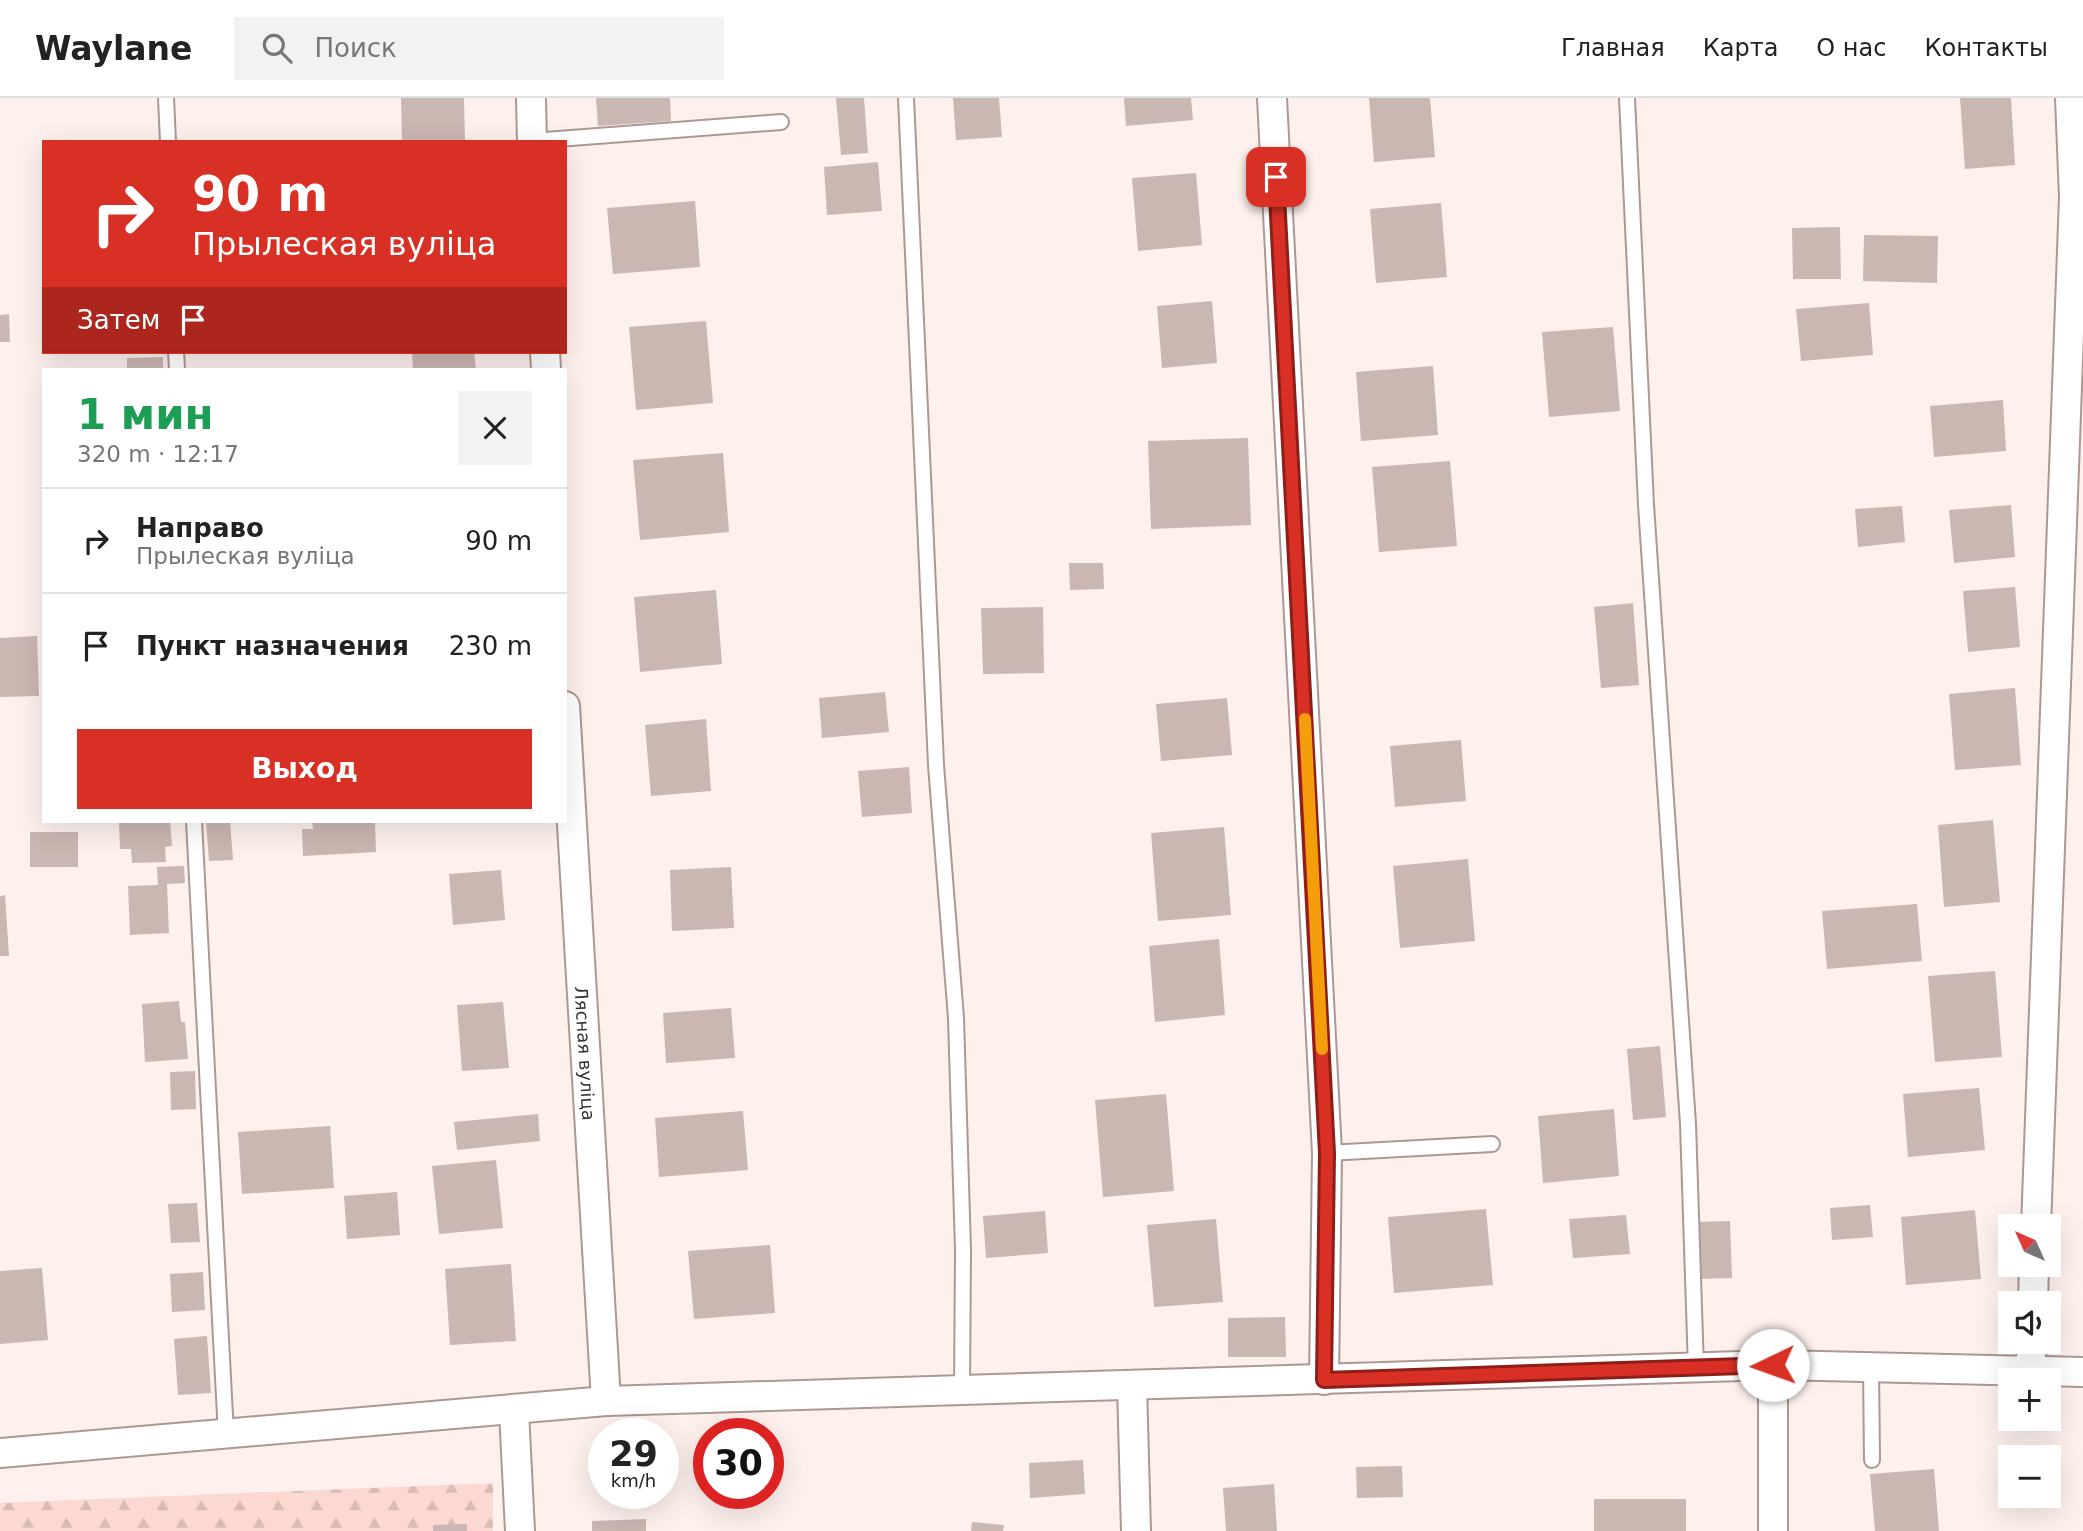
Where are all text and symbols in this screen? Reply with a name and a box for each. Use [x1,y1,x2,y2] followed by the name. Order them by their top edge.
[234,17,724,80] search box
[35,29,192,68] text: Waylane
[258,29,296,67] icon: search
[314,33,397,63] text: Поиск
[1561,34,1665,62] text: Главная
[1703,34,1778,62] text: Карта
[1816,34,1886,62] text: О нас
[1924,34,2048,62] text: Контакты
[1246,147,1306,207] pin
[1257,158,1295,196] icon: arrive
[192,166,328,223] text: 90 m
[77,168,168,259] icon: right
[192,225,496,263] text: Прылеская вуліца
[174,301,212,339] icon: arrive
[77,305,160,335] text: Затем
[77,390,214,439] text: 1 мин
[458,391,532,465] button: close
[77,441,239,467] text: 320 m · 12:17
[136,513,264,543] text: Направо
[77,522,115,560] icon: right
[465,526,532,556] text: 90 m
[136,543,355,569] text: Прылеская вуліца
[77,627,115,665] icon: arrive
[136,631,409,661] text: Пункт назначения
[449,631,532,661] text: 230 m
[77,729,532,809] button: Выход
[571,986,600,1121] street label: Лясная вуліца
[1998,1214,2062,1278] north arrow
[1998,1214,2061,1508] map controls
[1998,1291,2061,1354] button: sound
[1736,1328,1810,1402] position arrow
[1998,1368,2061,1431] button: +
[693,1418,784,1509] speed limit sign: 30
[609,1434,658,1474] text: 29
[1998,1445,2061,1508] button: −
[611,1470,656,1491] text: km/h

